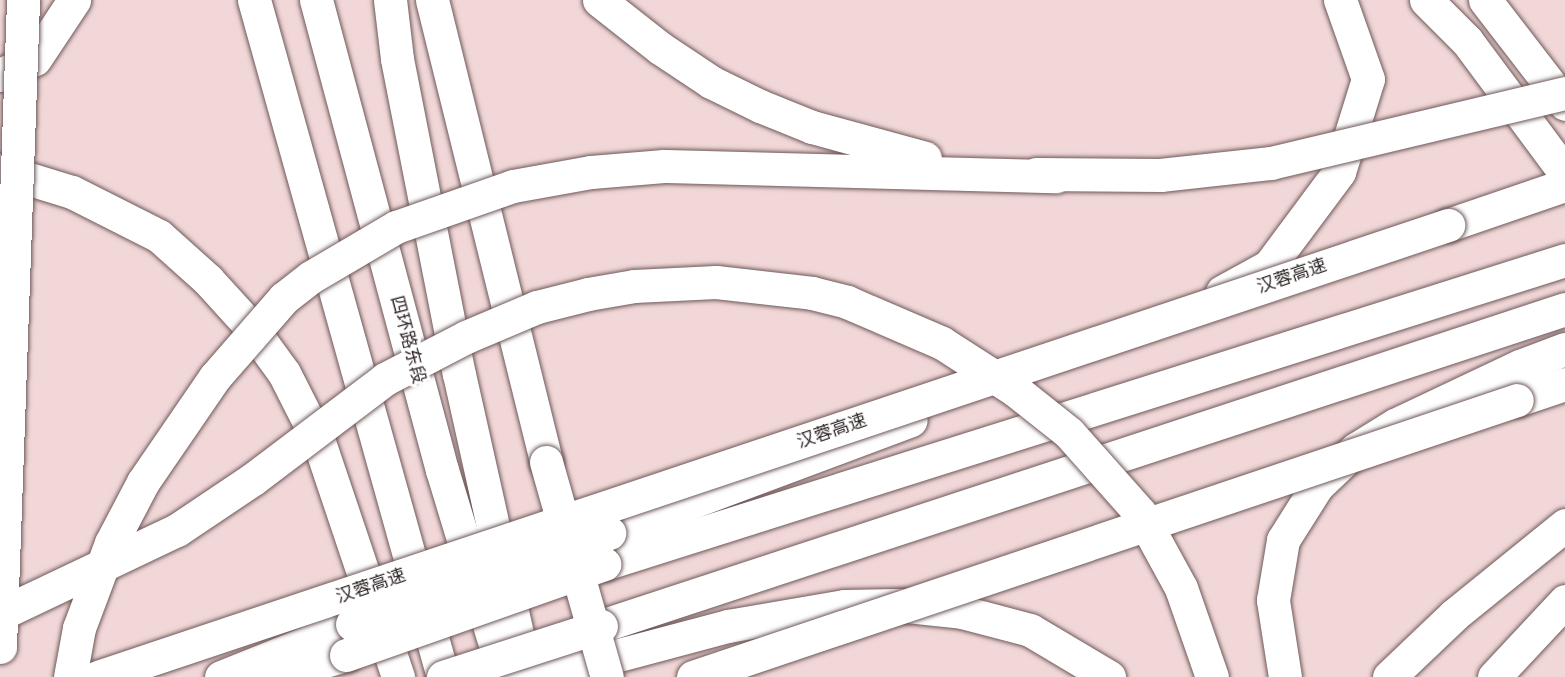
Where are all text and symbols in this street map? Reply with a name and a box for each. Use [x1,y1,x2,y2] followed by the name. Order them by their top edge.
[1254,255,1330,299] street label: 汉蓉高速
[385,294,429,386] street label: 四环路东段
[794,410,870,454] street label: 汉蓉高速
[333,565,409,609] street label: 汉蓉高速

